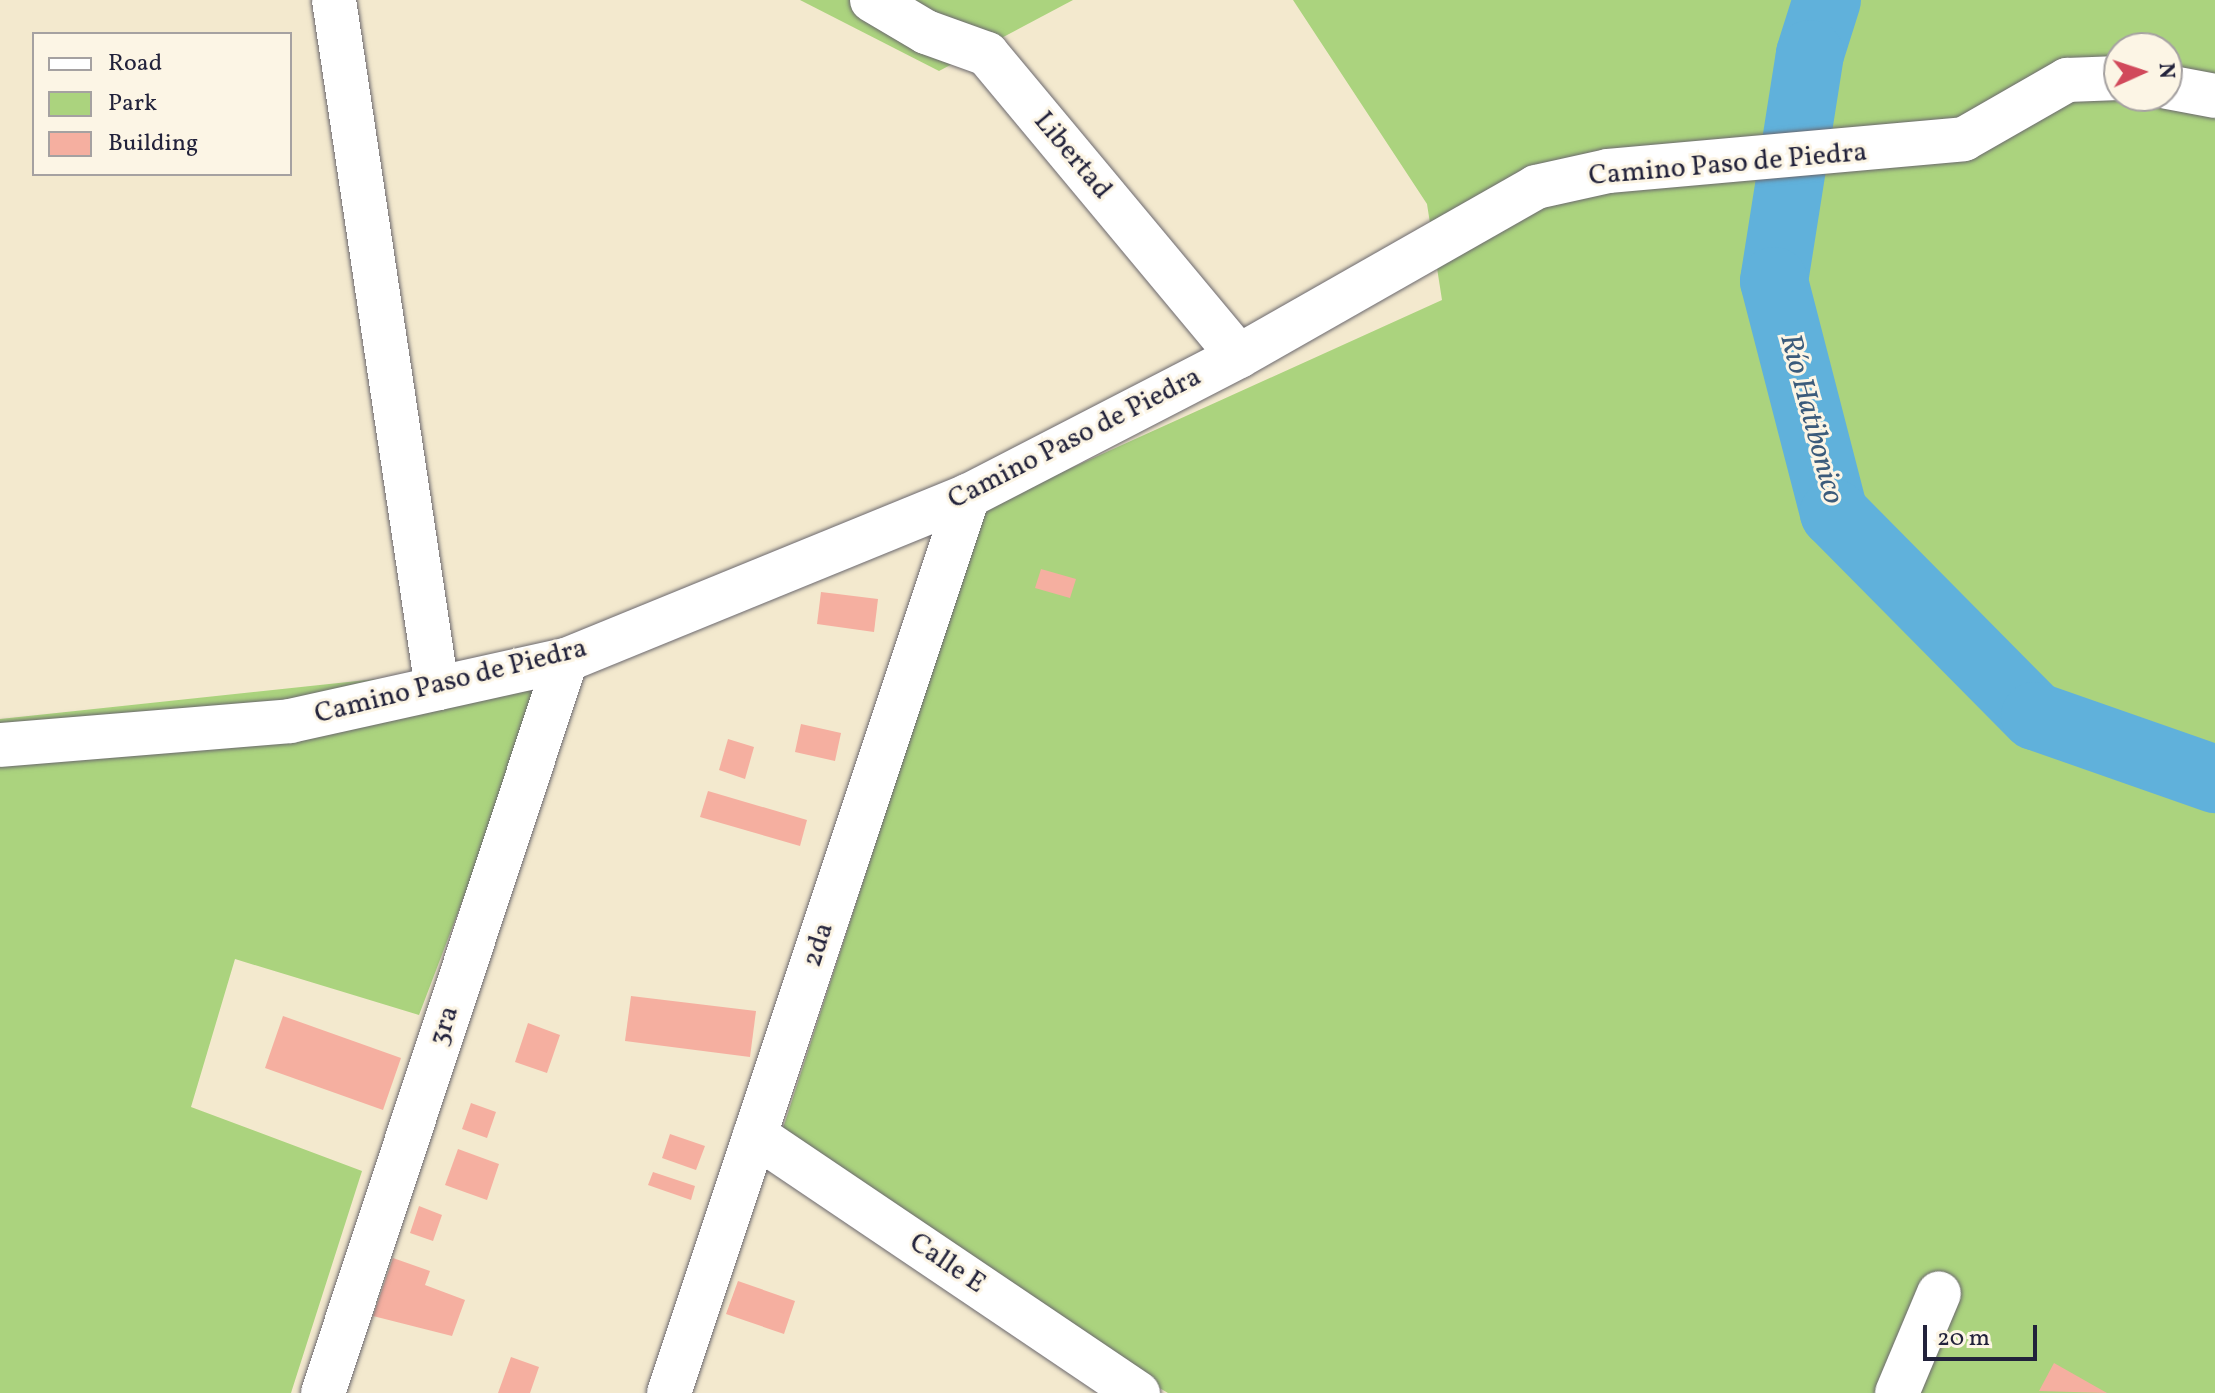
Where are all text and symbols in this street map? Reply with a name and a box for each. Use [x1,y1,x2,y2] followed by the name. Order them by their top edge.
[32,32,292,176] legend
[2103,32,2183,112] north arrow
[108,47,162,81] text: Road
[2150,62,2181,80] text: N
[108,87,157,121] text: Park
[1026,105,1118,207] street label: Libertad
[108,127,198,161] text: Building
[1587,136,1869,194] street label: Camino Paso de Piedra
[1771,330,1851,508] water label: Río Hatibonico
[943,361,1207,517] street label: Camino Paso de Piedra
[311,632,591,732] street label: Camino Paso de Piedra
[796,919,842,971] street label: 2da
[423,1002,467,1050] street label: 3ra
[903,1226,991,1302] street label: Calle E
[1927,1309,2041,1359] scale bar
[1937,1322,1990,1356] text: 20 m

